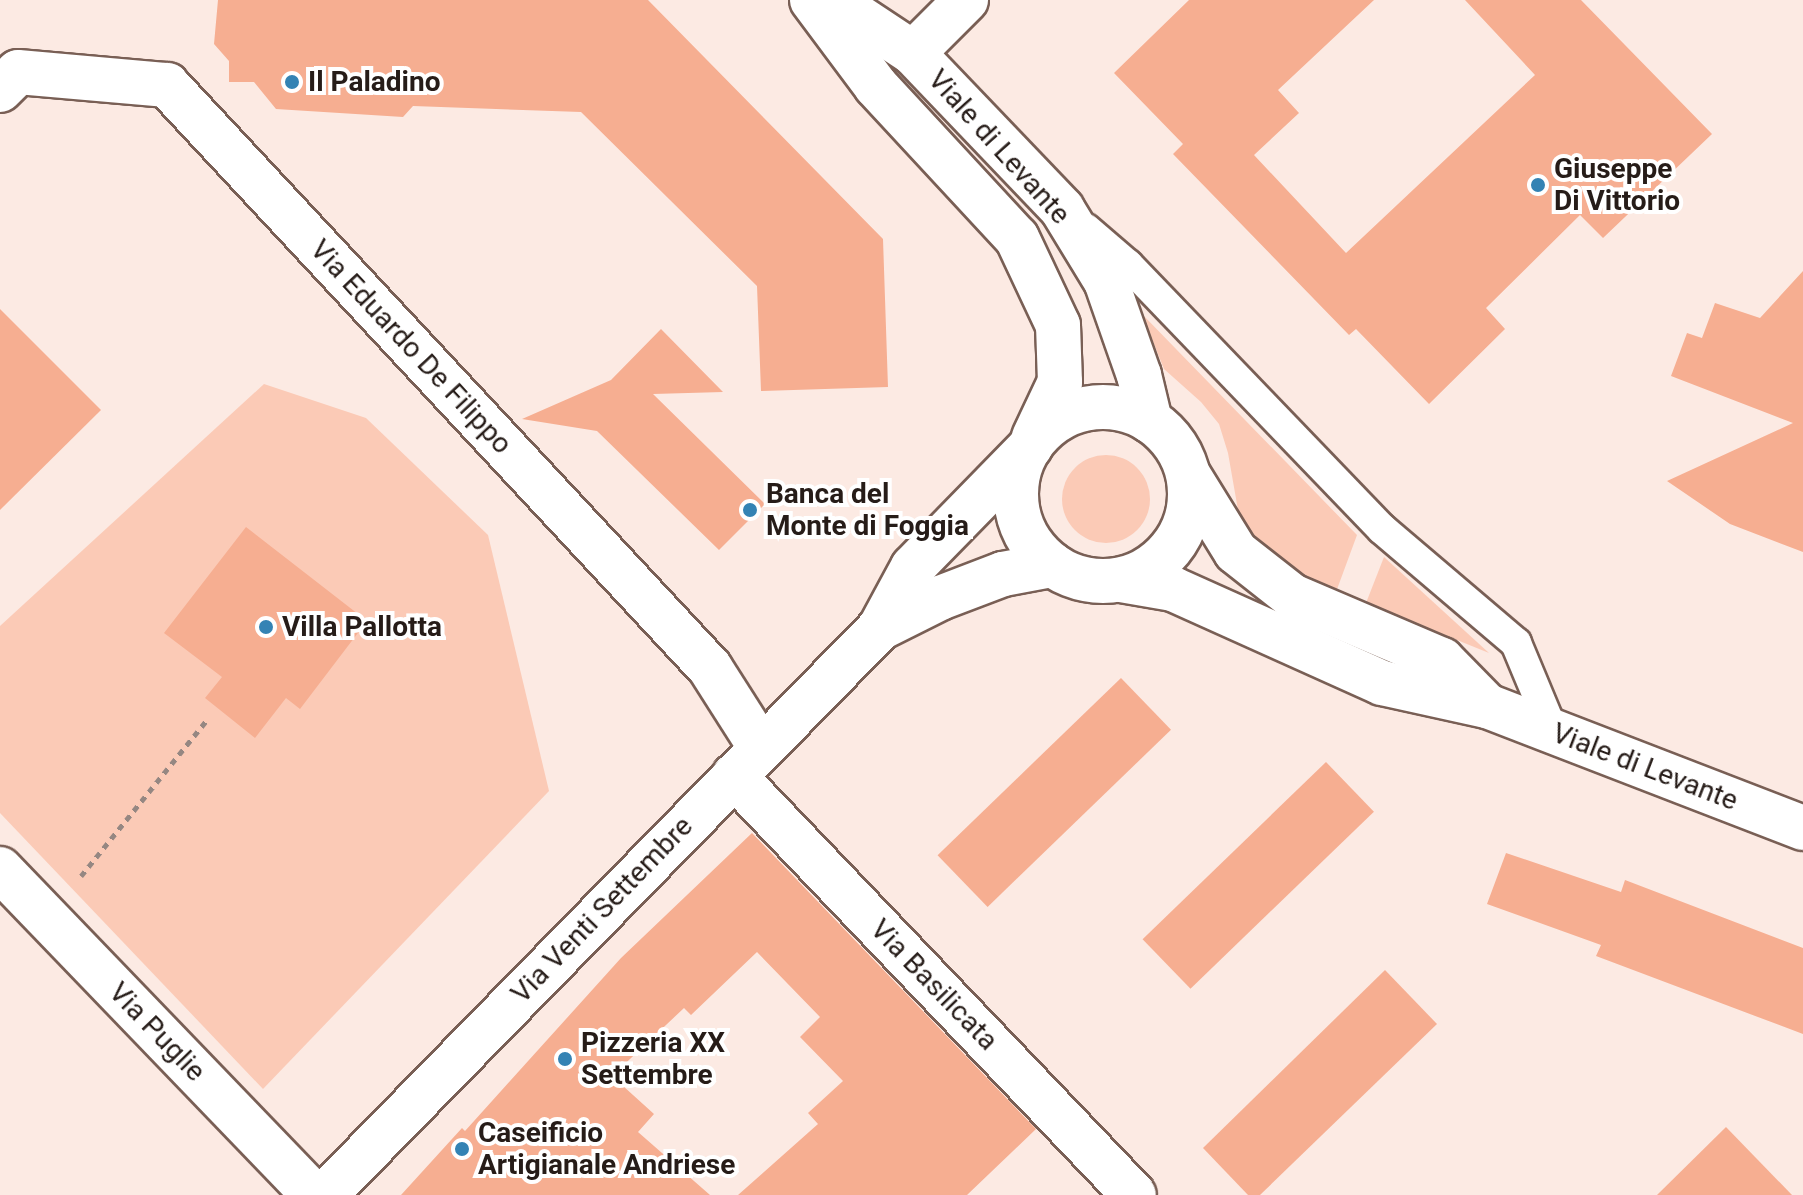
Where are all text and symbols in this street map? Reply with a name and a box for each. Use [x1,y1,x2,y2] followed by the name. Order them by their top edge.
[921,63,1077,231] street label: Viale di Levante
[308,65,441,99] place label: Il Paladino
[283,73,301,91] marker: Il Paladino
[1554,152,1680,218] place label: Giuseppe Di Vittorio
[1529,176,1547,194] marker: Giuseppe Di Vittorio
[303,233,519,461] street label: Via Eduardo De Filippo
[766,477,969,543] place label: Banca del Monte di Foggia
[741,501,759,519] marker: Banca del Monte di Foggia
[282,610,442,644] place label: Villa Pallotta
[257,618,275,636] marker: Villa Pallotta
[1548,716,1742,818] street label: Viale di Levante
[504,810,700,1010] street label: Via Venti Settembre
[863,913,1005,1057] street label: Via Basilicata
[102,976,212,1088] street label: Via Puglie
[581,1026,725,1092] place label: Pizzeria XX Settembre
[556,1050,574,1068] marker: Pizzeria XX Settembre
[478,1116,735,1182] place label: Caseificio Artigianale Andriese
[453,1140,471,1158] marker: Caseificio Artigianale Andriese

